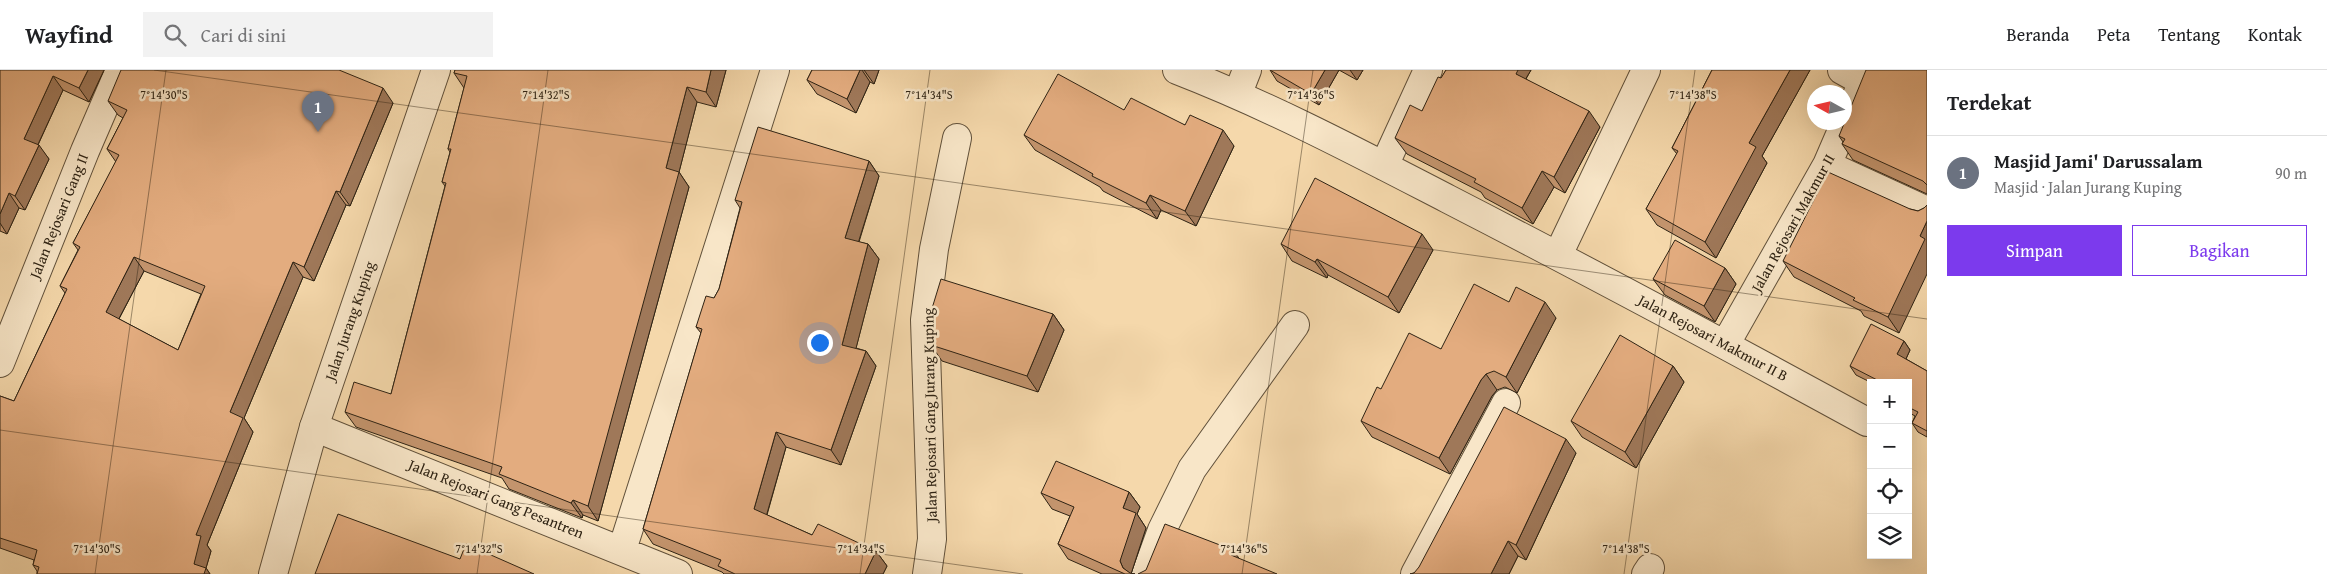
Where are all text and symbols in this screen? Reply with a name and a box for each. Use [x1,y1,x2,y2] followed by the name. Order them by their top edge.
[143,12,493,57] search box
[25,17,113,52] text: Wayfind
[161,21,189,49] icon: search
[201,21,286,49] text: Cari di sini
[2007,21,2069,48] text: Beranda
[2097,21,2130,48] text: Peta
[2158,21,2220,48] text: Tentang
[2248,21,2302,48] text: Kontak
[1807,85,1852,130] north arrow
[140,86,188,103] text: 7°14'30"S
[522,86,570,103] text: 7°14'32"S
[905,86,953,103] text: 7°14'34"S
[1287,86,1335,103] text: 7°14'36"S
[1669,86,1717,103] text: 7°14'38"S
[1947,87,2031,118] text: Terdekat
[302,91,334,132] pin: 1
[1994,147,2203,175] text: Masjid Jami' Darussalam
[23,150,93,283] street label: Jalan Rejosari Gang II
[1745,150,1839,297] street label: Jalan Rejosari Makmur II
[1959,161,1967,185] text: 1
[2275,161,2307,185] text: 90 m
[1994,175,2182,199] text: Masjid · Jalan Jurang Kuping
[1947,225,2122,276] button: Simpan
[2132,225,2307,276] button: Bagikan
[319,258,380,385] street label: Jalan Jurang Kuping
[1633,288,1792,386] street label: Jalan Rejosari Makmur II B
[917,307,942,524] street label: Jalan Rejosari Gang Jurang Kuping
[807,330,833,356] your location
[1867,379,1912,559] map controls
[1867,379,1912,424] button: +
[1867,424,1912,469] button: −
[404,453,588,544] street label: Jalan Rejosari Gang Pesantren
[1867,469,1912,514] button: locate
[1867,514,1912,559] button: layers
[73,540,121,557] text: 7°14'30"S
[455,540,503,557] text: 7°14'32"S
[837,540,885,557] text: 7°14'34"S
[1220,540,1268,557] text: 7°14'36"S
[1602,540,1650,557] text: 7°14'38"S

